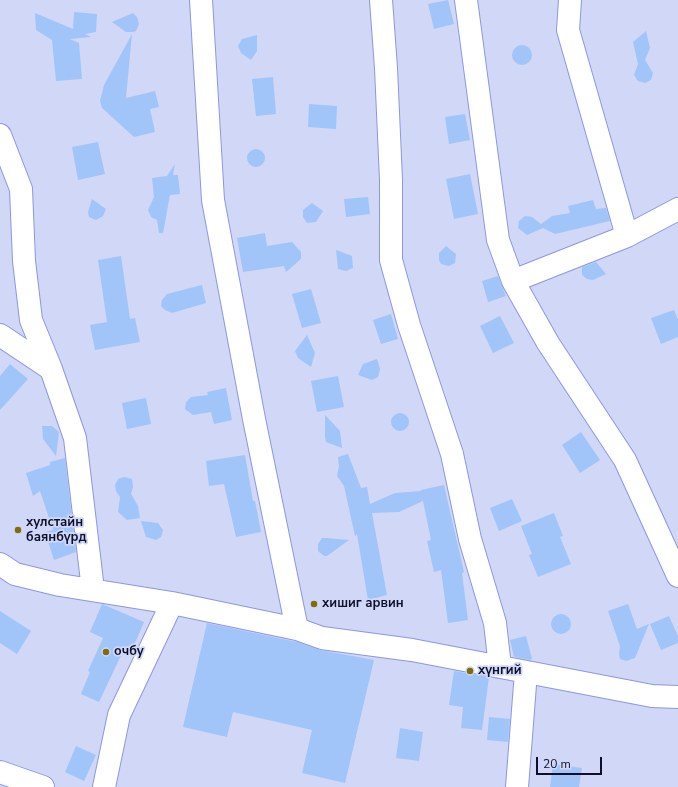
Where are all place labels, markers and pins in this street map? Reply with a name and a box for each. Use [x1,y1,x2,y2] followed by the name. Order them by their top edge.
[26,515,87,546] place label: хулстайн баянбүрд
[13,525,23,535] marker: хулстайн баянбүрд
[322,596,404,612] place label: хишиг арвин
[309,599,319,609] marker: хишиг арвин
[114,644,144,660] place label: очбу
[101,647,111,657] marker: очбу
[478,663,522,679] place label: хүнгий
[465,666,475,676] marker: хүнгий

